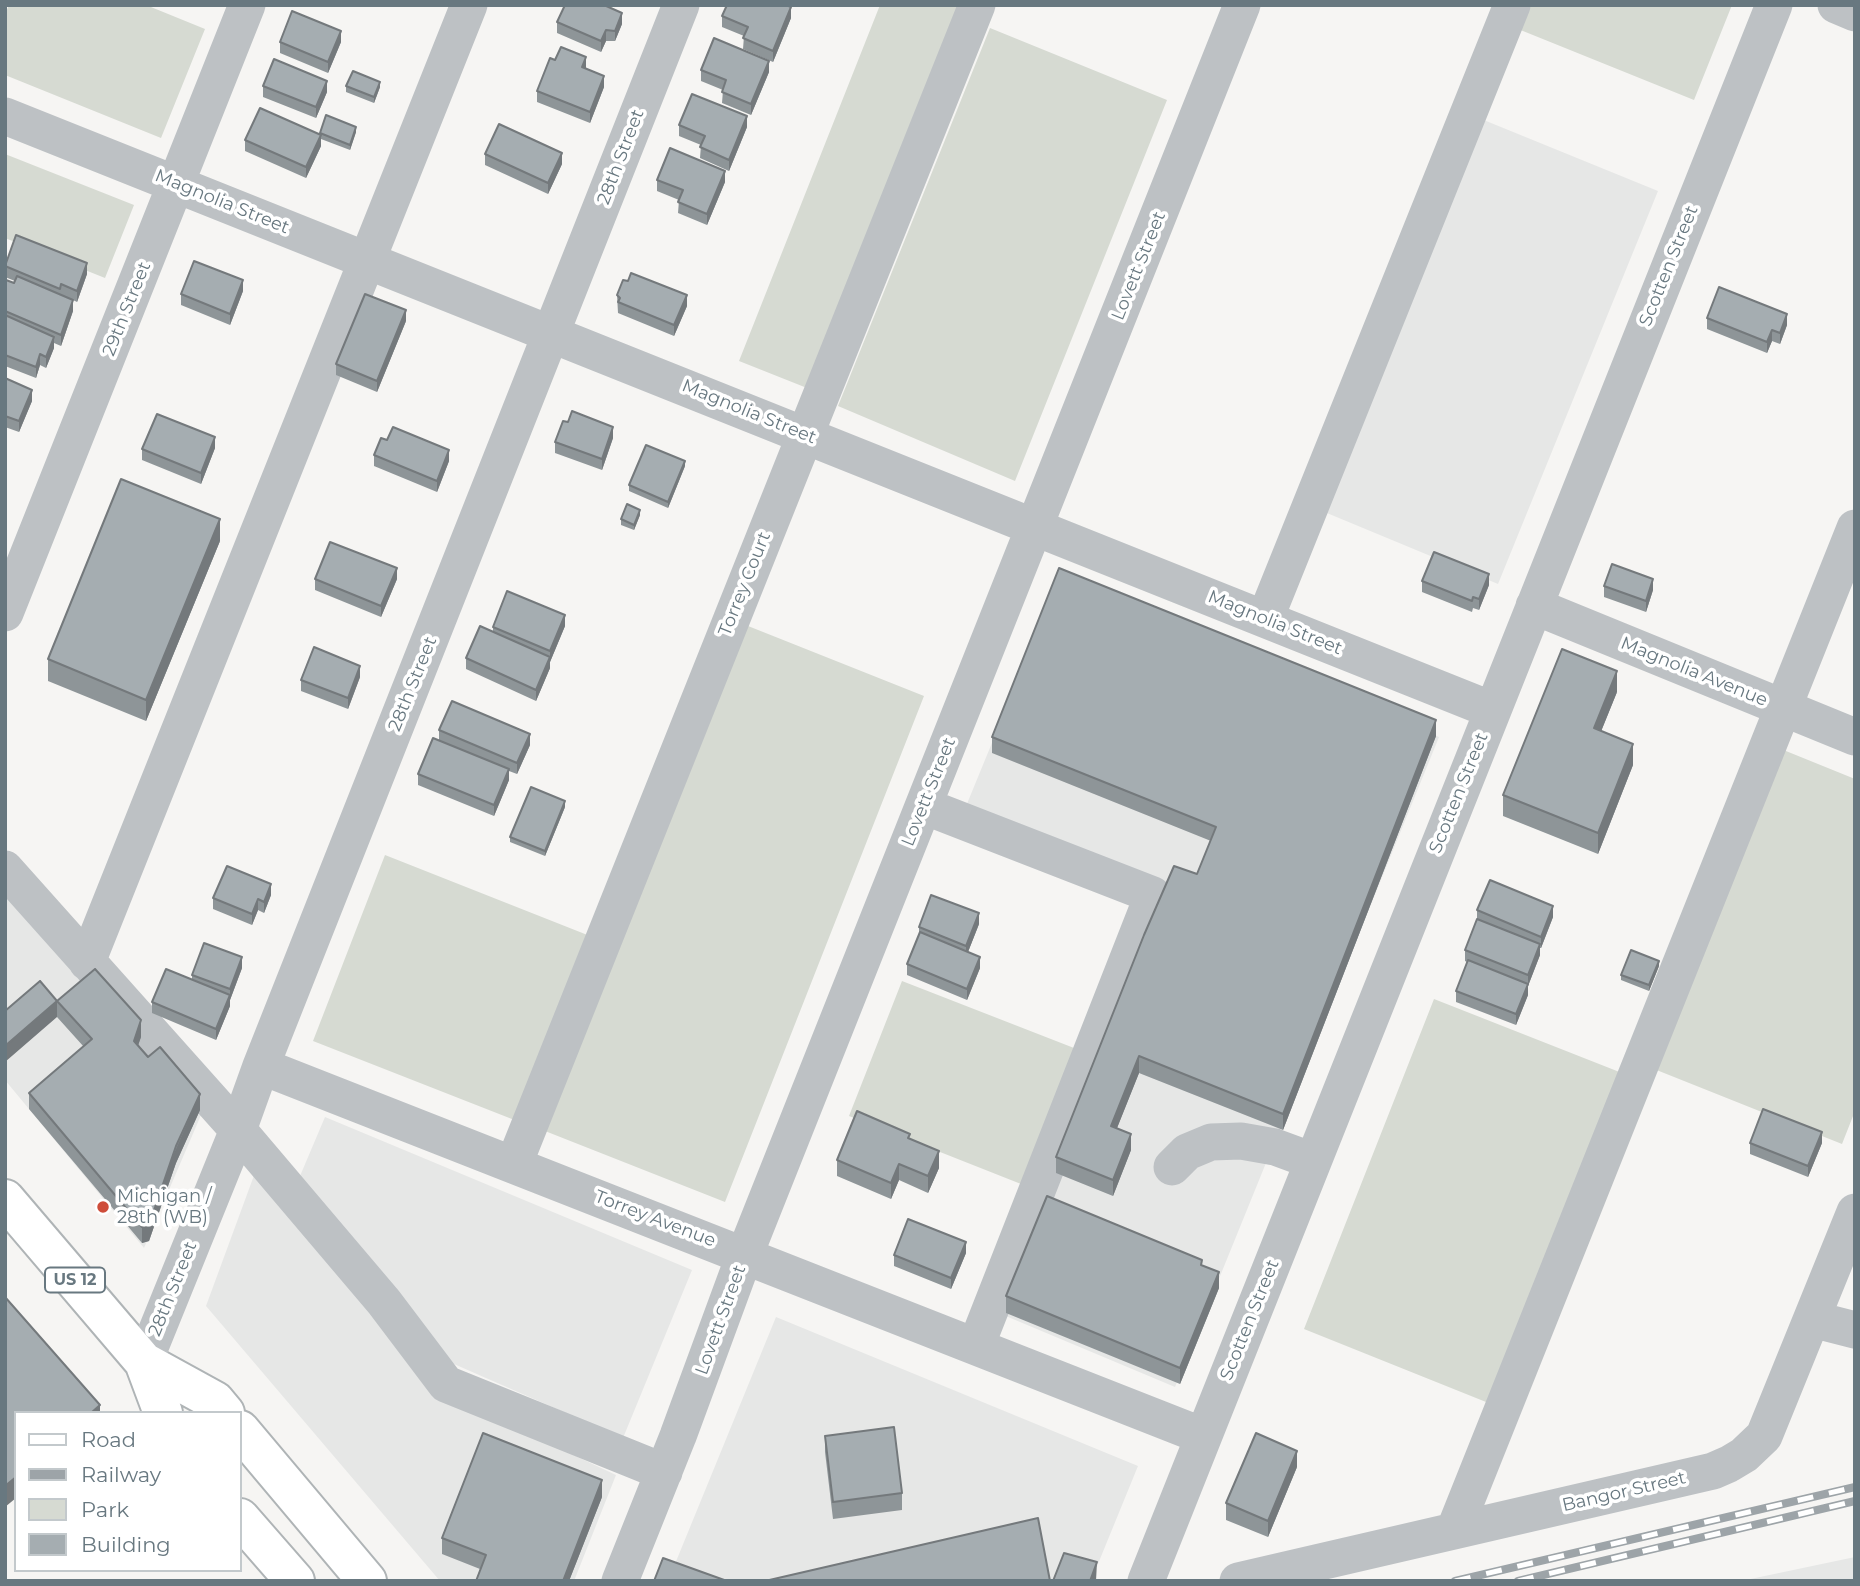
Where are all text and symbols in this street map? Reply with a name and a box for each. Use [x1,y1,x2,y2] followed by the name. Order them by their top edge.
[593,106,649,208] street label: 28th Street
[152,165,292,239] street label: Magnolia Street
[1635,202,1703,330] street label: Scotten Street
[1107,208,1171,324] street label: Lovett Street
[98,259,156,359] street label: 29th Street
[679,375,819,449] street label: Magnolia Street
[714,529,776,639] street label: Torrey Court
[1205,586,1345,660] street label: Magnolia Street
[384,633,442,735] street label: 28th Street
[1617,633,1771,711] street label: Magnolia Avenue
[1425,729,1493,857] street label: Scotten Street
[897,734,961,850] street label: Lovett Street
[117,1186,212,1228] place label: Michigan / 28th (WB)
[591,1186,719,1252] street label: Torrey Avenue
[95,1199,111,1215] marker: Michigan / 28th (WB)
[144,1238,202,1340] street label: 28th Street
[1216,1256,1284,1384] street label: Scotten Street
[691,1262,751,1378] street label: Lovett Street
[45,1268,105,1292] road number: US 12
[14,1411,242,1572] legend
[81,1427,136,1452] text: Road
[81,1462,161,1487] text: Railway
[1560,1467,1688,1517] street label: Bangor Street
[81,1497,129,1522] text: Park
[81,1532,171,1557] text: Building

